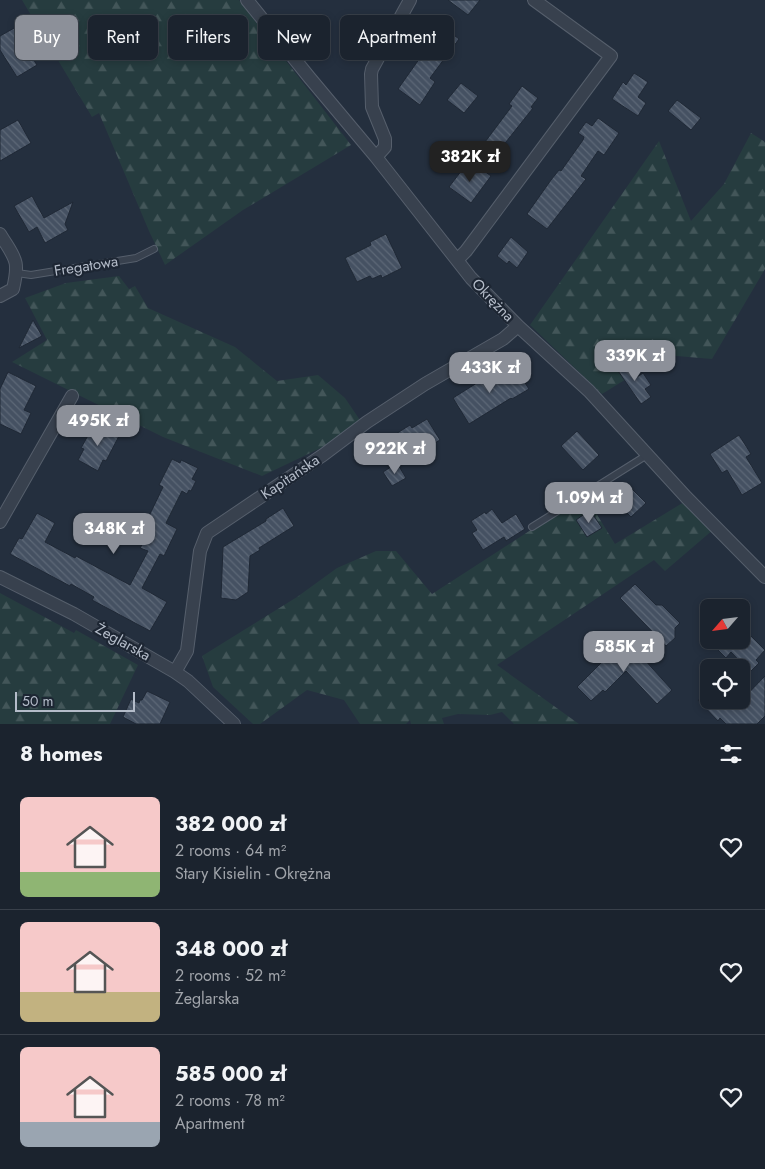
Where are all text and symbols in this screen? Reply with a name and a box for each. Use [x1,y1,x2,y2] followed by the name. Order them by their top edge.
[15,15,78,60] chip: Buy
[88,15,158,60] chip: Rent
[168,15,248,60] chip: Filters
[258,15,330,60] chip: New
[340,15,454,60] chip: Apartment
[424,140,516,183] pin: 382K zł
[440,145,500,168] text: 382K zł
[52,250,120,282] street label: Fregatowa
[467,273,519,327] street label: Okrężna
[589,340,681,382] pin: 339K zł
[605,344,665,367] text: 339K zł
[444,352,536,394] pin: 433K zł
[460,356,520,379] text: 433K zł
[52,404,144,447] pin: 495K zł
[68,409,128,432] text: 495K zł
[349,432,441,475] pin: 922K zł
[365,437,425,460] text: 922K zł
[256,449,324,505] street label: Kapitańska
[537,482,641,524] pin: 1.09M zł
[556,486,622,509] text: 1.09M zł
[68,512,160,555] pin: 348K zł
[84,517,144,540] text: 348K zł
[700,599,750,649] north arrow
[700,599,750,709] map controls
[91,618,155,666] street label: Żeglarska
[578,630,670,673] pin: 585K zł
[594,635,654,658] text: 585K zł
[700,659,750,709] button: locate
[15,689,135,712] scale bar
[22,691,53,711] text: 50 m
[20,739,103,769] text: 8 homes
[717,740,745,768] icon: filters
[175,809,286,839] text: 382 000 zł
[60,817,120,877] icon: home
[717,833,745,861] icon: heart
[175,839,286,862] text: 2 rooms · 64 m²
[175,862,331,885] text: Stary Kisielin - Okrężna
[175,934,287,964] text: 348 000 zł
[60,942,120,1002] icon: home
[717,958,745,986] icon: heart
[175,964,286,987] text: 2 rooms · 52 m²
[175,987,239,1010] text: Żeglarska
[175,1059,286,1089] text: 585 000 zł
[60,1067,120,1127] icon: home
[717,1083,745,1111] icon: heart
[175,1089,285,1112] text: 2 rooms · 78 m²
[175,1112,245,1135] text: Apartment

